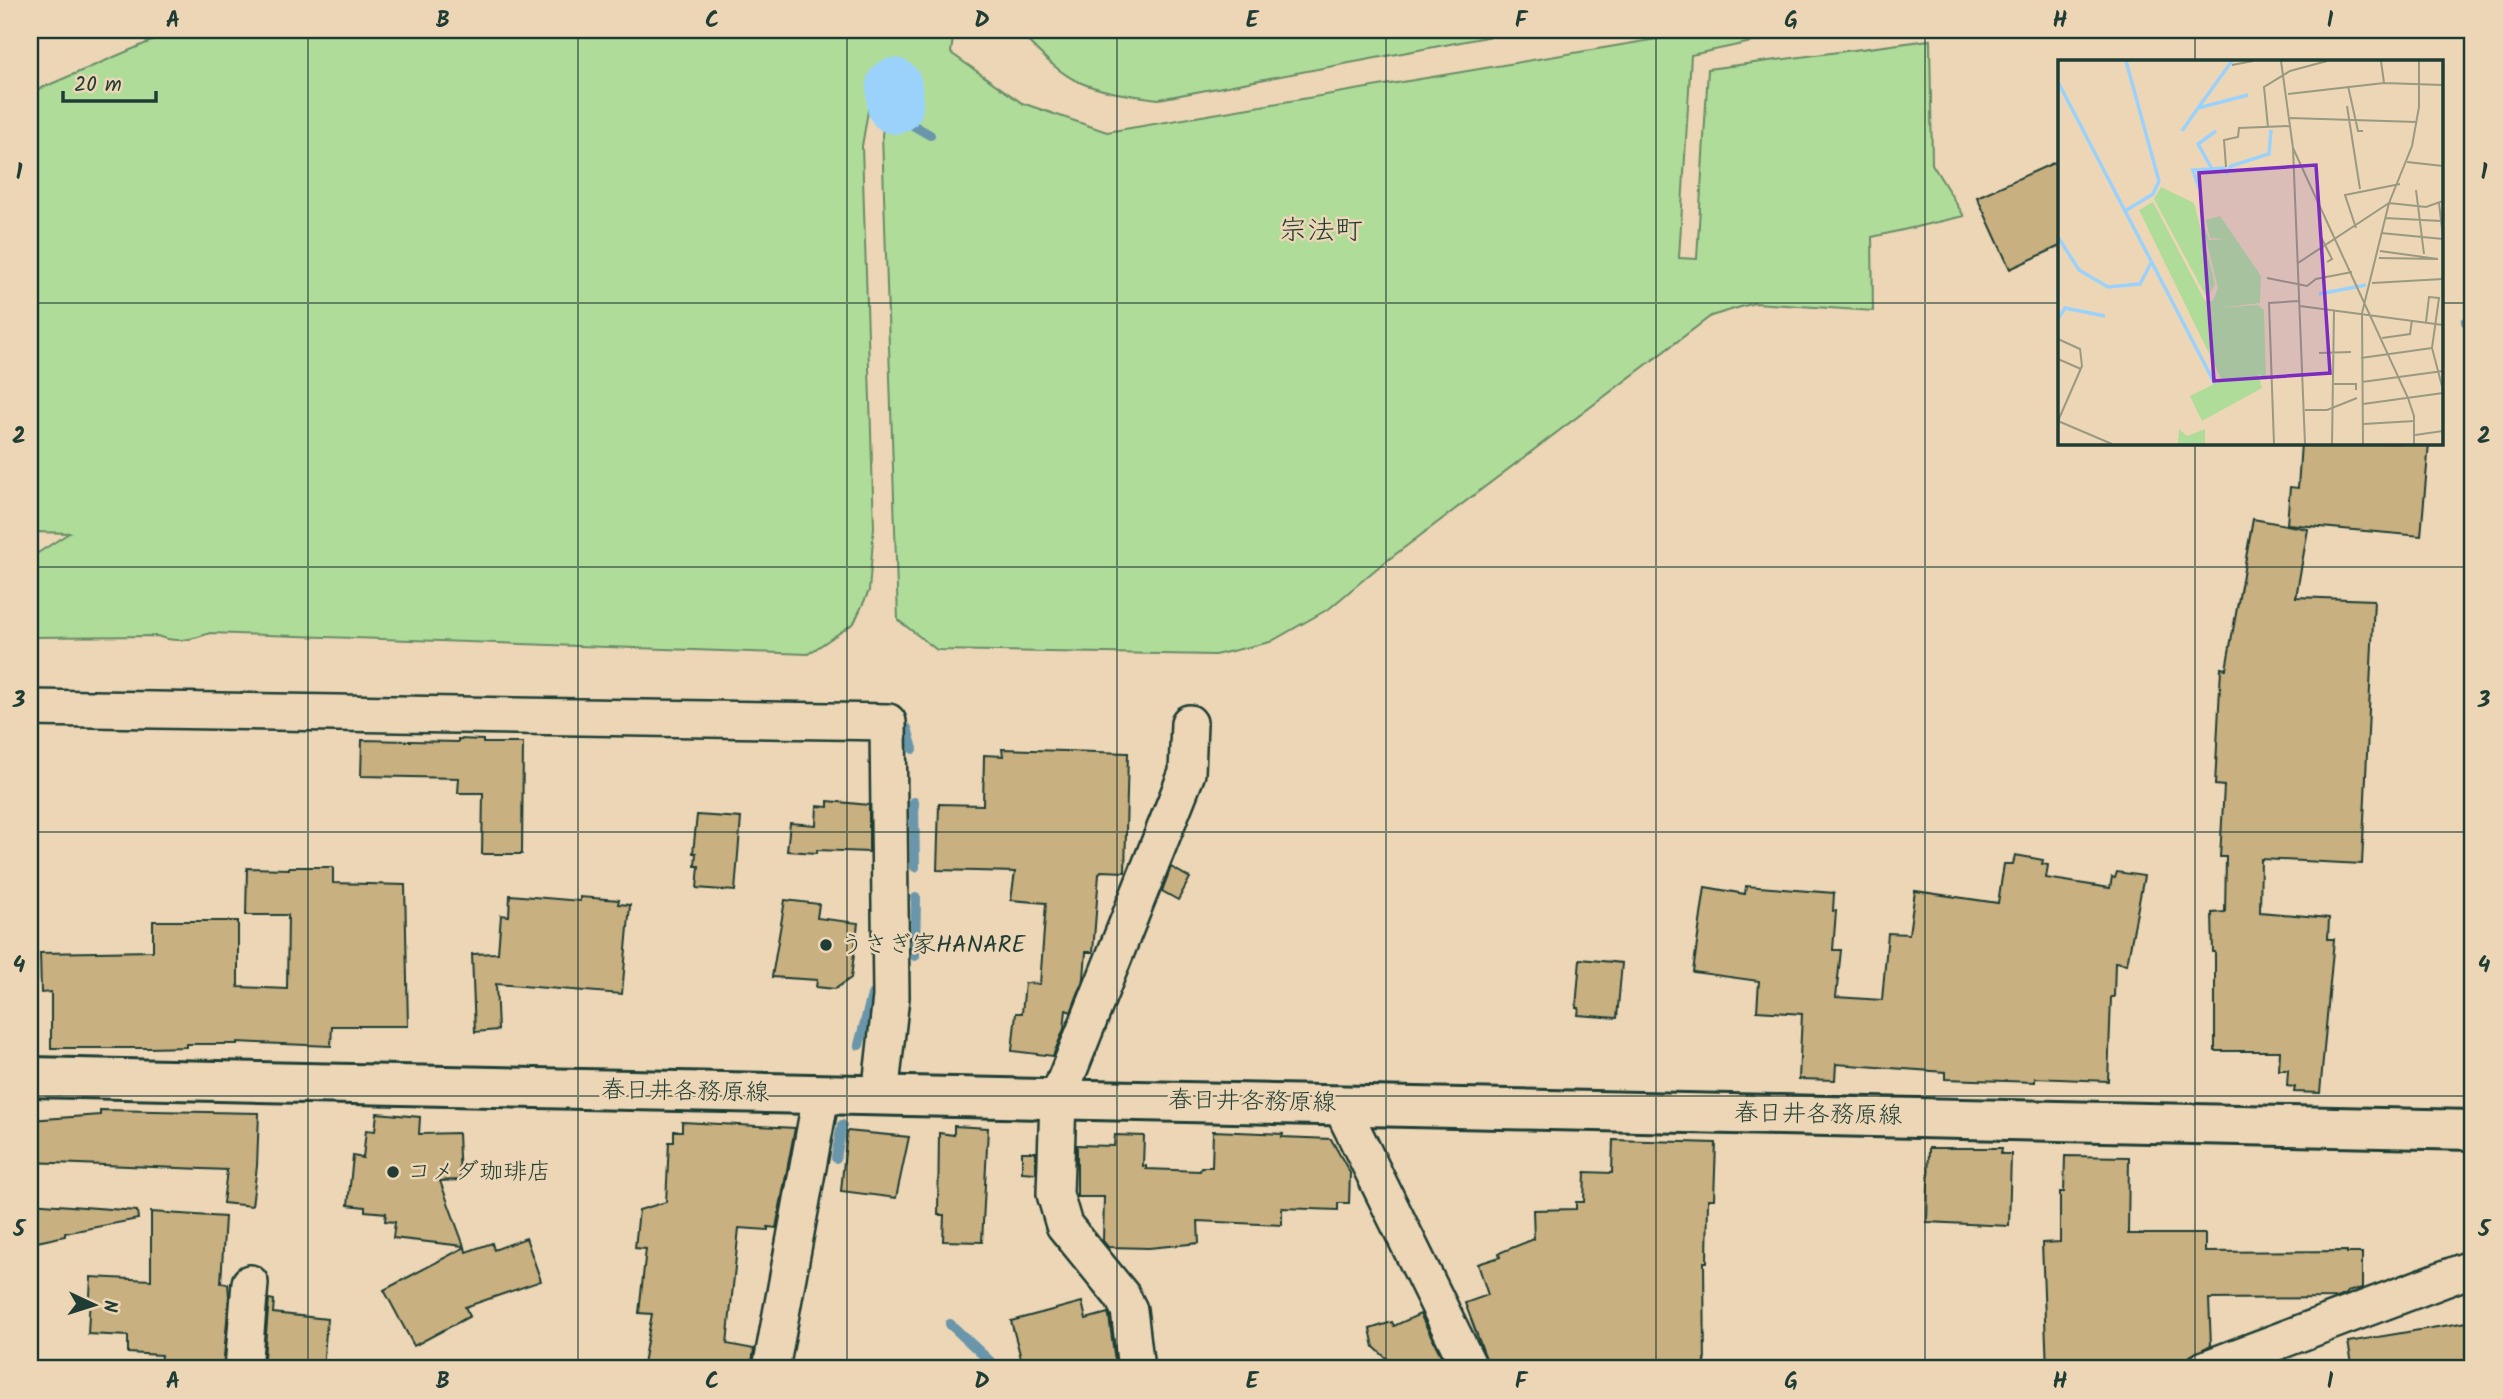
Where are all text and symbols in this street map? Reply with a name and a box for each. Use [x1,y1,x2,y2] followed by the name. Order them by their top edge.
[166,3,180,39] text: A
[436,3,450,39] text: B
[705,3,719,39] text: C
[974,3,990,39] text: D
[1246,3,1260,39] text: E
[1515,3,1529,39] text: F
[1784,3,1798,39] text: G
[2053,3,2068,39] text: H
[2326,3,2334,39] text: I
[63,60,156,104] scale bar
[2058,60,2444,444] inset map
[74,69,122,102] text: 20 m
[16,155,23,191] text: 1
[2481,155,2488,191] text: 1
[1279,209,1363,254] district label: 宗法町
[12,419,26,455] text: 2
[2477,419,2491,455] text: 2
[12,683,26,719] text: 3
[2477,683,2491,719] text: 3
[840,926,1027,965] place label: うさぎ家HANARE
[818,937,834,953] marker: うさぎ家HANARE
[13,948,26,984] text: 4
[2478,948,2491,984] text: 4
[601,1071,769,1113] street label: 春日井各務原線
[1168,1081,1336,1123] street label: 春日井各務原線
[1734,1094,1902,1136] street label: 春日井各務原線
[407,1153,551,1192] place label: コメダ珈琲店
[385,1164,401,1180] marker: コメダ珈琲店
[12,1212,27,1248] text: 5
[2477,1212,2492,1248] text: 5
[60,1270,130,1340] north arrow
[94,1299,124,1313] text: N
[166,1364,180,1399] text: A
[436,1364,450,1399] text: B
[705,1364,719,1399] text: C
[974,1364,990,1399] text: D
[1246,1364,1260,1399] text: E
[1515,1364,1529,1399] text: F
[1784,1364,1798,1399] text: G
[2053,1364,2068,1399] text: H
[2326,1364,2334,1399] text: I

